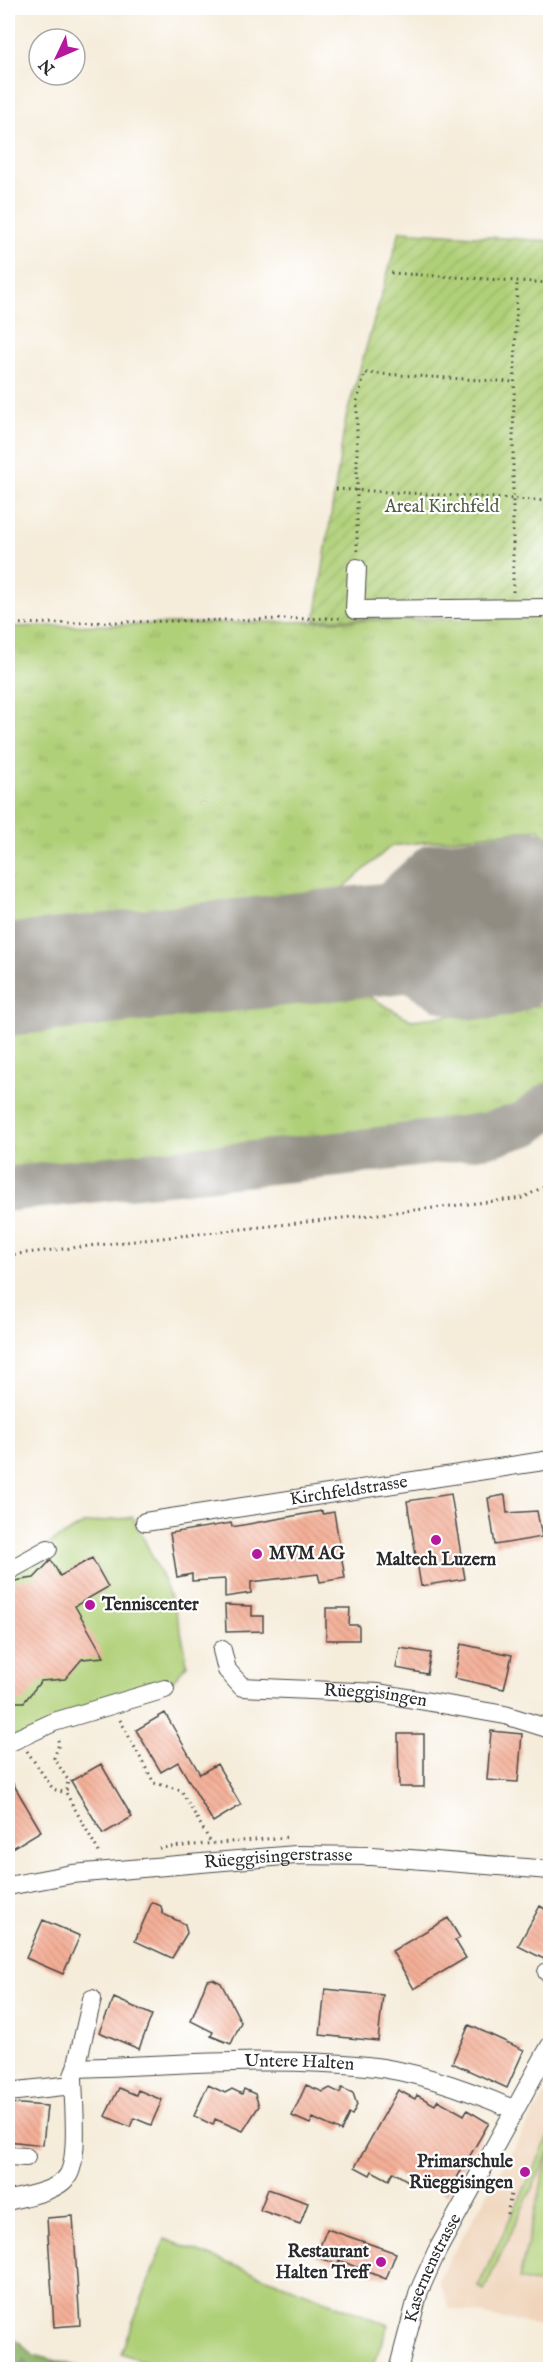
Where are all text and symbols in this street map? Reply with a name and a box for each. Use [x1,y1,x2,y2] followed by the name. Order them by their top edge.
[27,27,87,87] north arrow
[36,54,60,79] text: N
[384,496,500,519] park label: Areal Kirchfeld
[288,1470,409,1511] street label: Kirchfeldstrasse
[429,1533,443,1547] marker: Maltech Luzern
[269,1543,345,1566] place label: MVM AG
[250,1547,264,1561] marker: MVM AG
[376,1549,497,1572] place label: Maltech Luzern
[101,1594,199,1617] place label: Tenniscenter
[83,1598,97,1612] marker: Tenniscenter
[323,1679,429,1713] street label: Rüeggisingen
[203,1843,353,1874] street label: Rüeggisingerstrasse
[244,2050,356,2076] street label: Untere Halten
[409,2151,514,2195] place label: Primarschule Rüeggisingen
[518,2165,532,2179] marker: Primarschule Rüeggisingen
[400,2210,467,2325] street label: Kasernenstrasse
[276,2241,371,2285] place label: Restaurant Halten Treff
[374,2255,388,2269] marker: Restaurant Halten Treff

